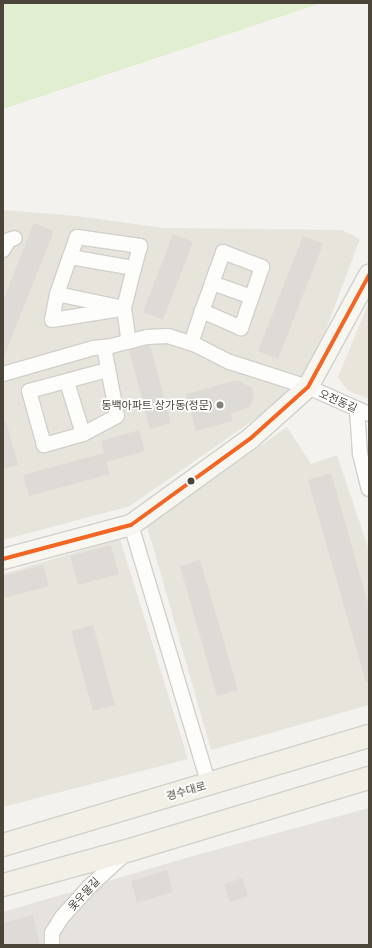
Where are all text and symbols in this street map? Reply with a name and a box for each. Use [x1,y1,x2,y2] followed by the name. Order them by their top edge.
[317,387,359,415] street label: 오전동길
[101,398,212,412] place label: 동백아파트 상가동(정문)
[215,400,225,410] marker: 동백아파트 상가동(정문)
[186,476,196,486] unlabelled marker
[165,779,207,803] street label: 경수대로
[65,875,103,913] street label: 옻우물길

